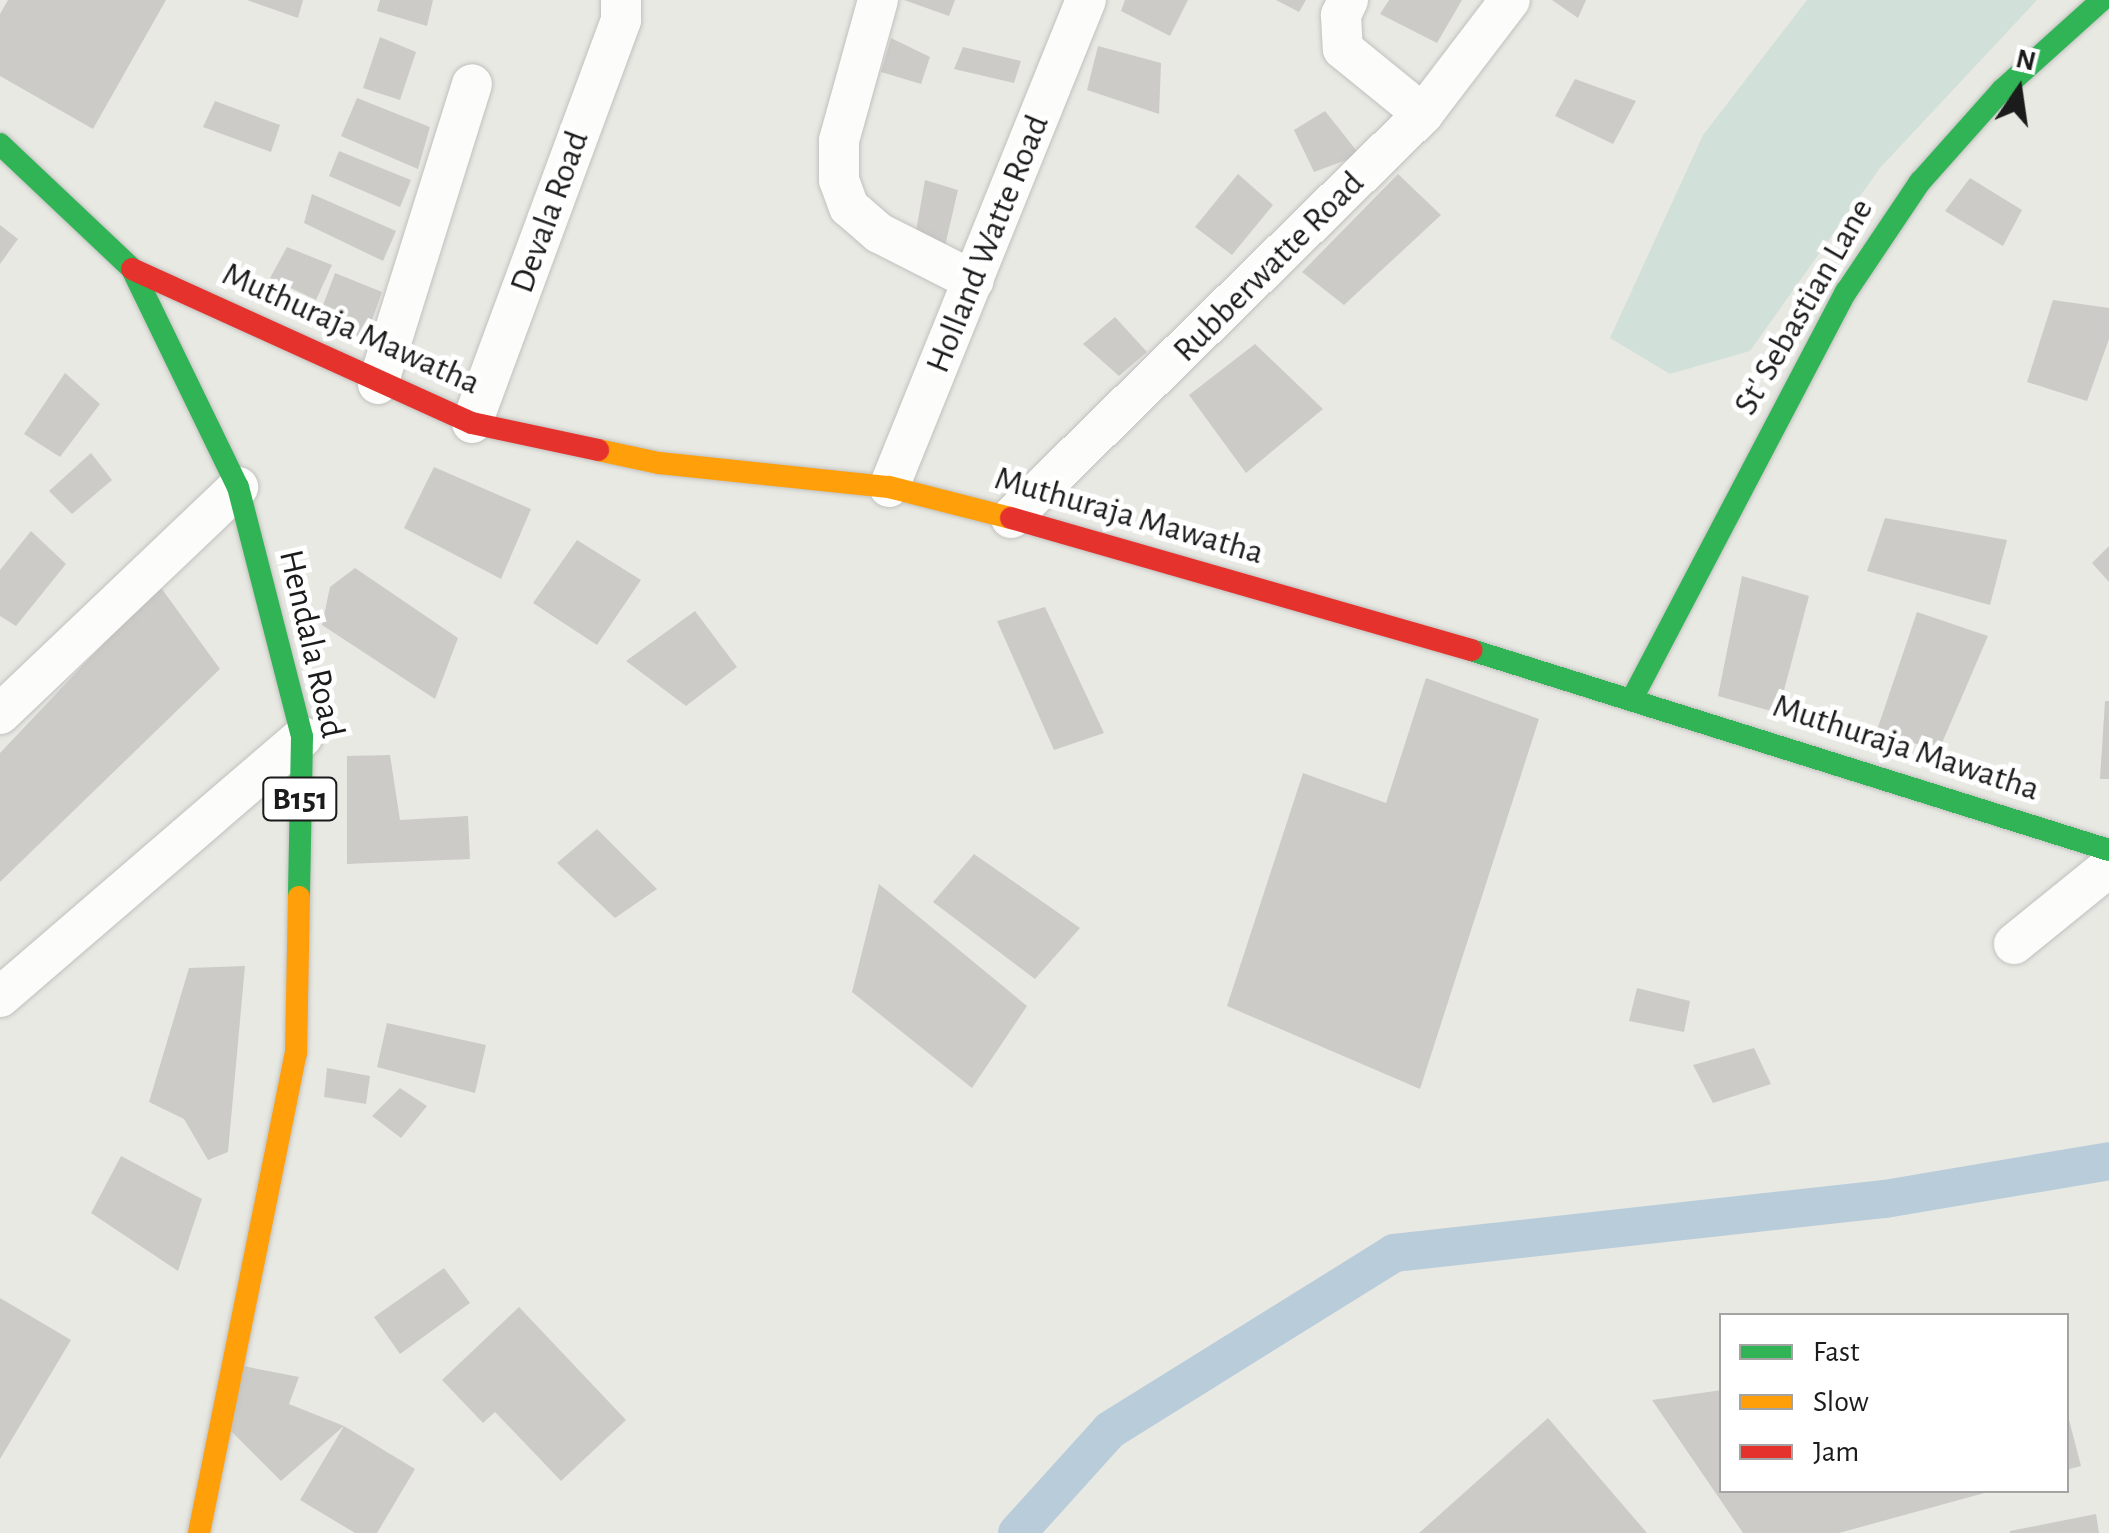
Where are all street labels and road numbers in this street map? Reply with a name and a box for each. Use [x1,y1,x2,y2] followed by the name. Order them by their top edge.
[917,109,1059,379] street label: Holland Watte Road
[501,125,599,299] street label: Devala Road
[1165,163,1373,371] street label: Rubberwatte Road
[1725,191,1883,423] street label: St' Sebastian Lane
[216,253,486,405] street label: Muthuraja Mawatha
[990,458,1268,574] street label: Muthuraja Mawatha
[269,546,353,742] street label: Hendala Road
[1767,685,2045,811] street label: Muthuraja Mawatha
[260,772,340,826] road number: B151

